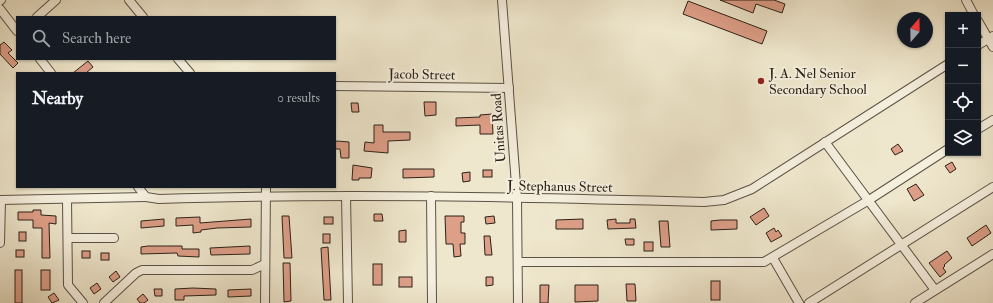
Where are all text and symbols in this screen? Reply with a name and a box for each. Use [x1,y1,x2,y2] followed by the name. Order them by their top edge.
[897,12,933,48] north arrow
[945,12,981,156] map controls
[945,12,981,48] button: +
[16,16,336,60] search box
[30,27,52,49] icon: search
[62,29,131,48] text: Search here
[945,48,981,84] button: −
[387,65,456,84] street label: Jacob Street
[768,65,867,99] place label: J. A. Nel Senior Secondary School
[756,76,766,86] marker: J. A. Nel Senior Secondary School
[945,84,981,120] button: locate
[32,88,83,109] text: Nearby
[277,90,320,106] text: 0 results
[488,93,509,163] street label: Unitas Road
[945,120,981,156] button: layers
[506,177,613,197] street label: J. Stephanus Street

